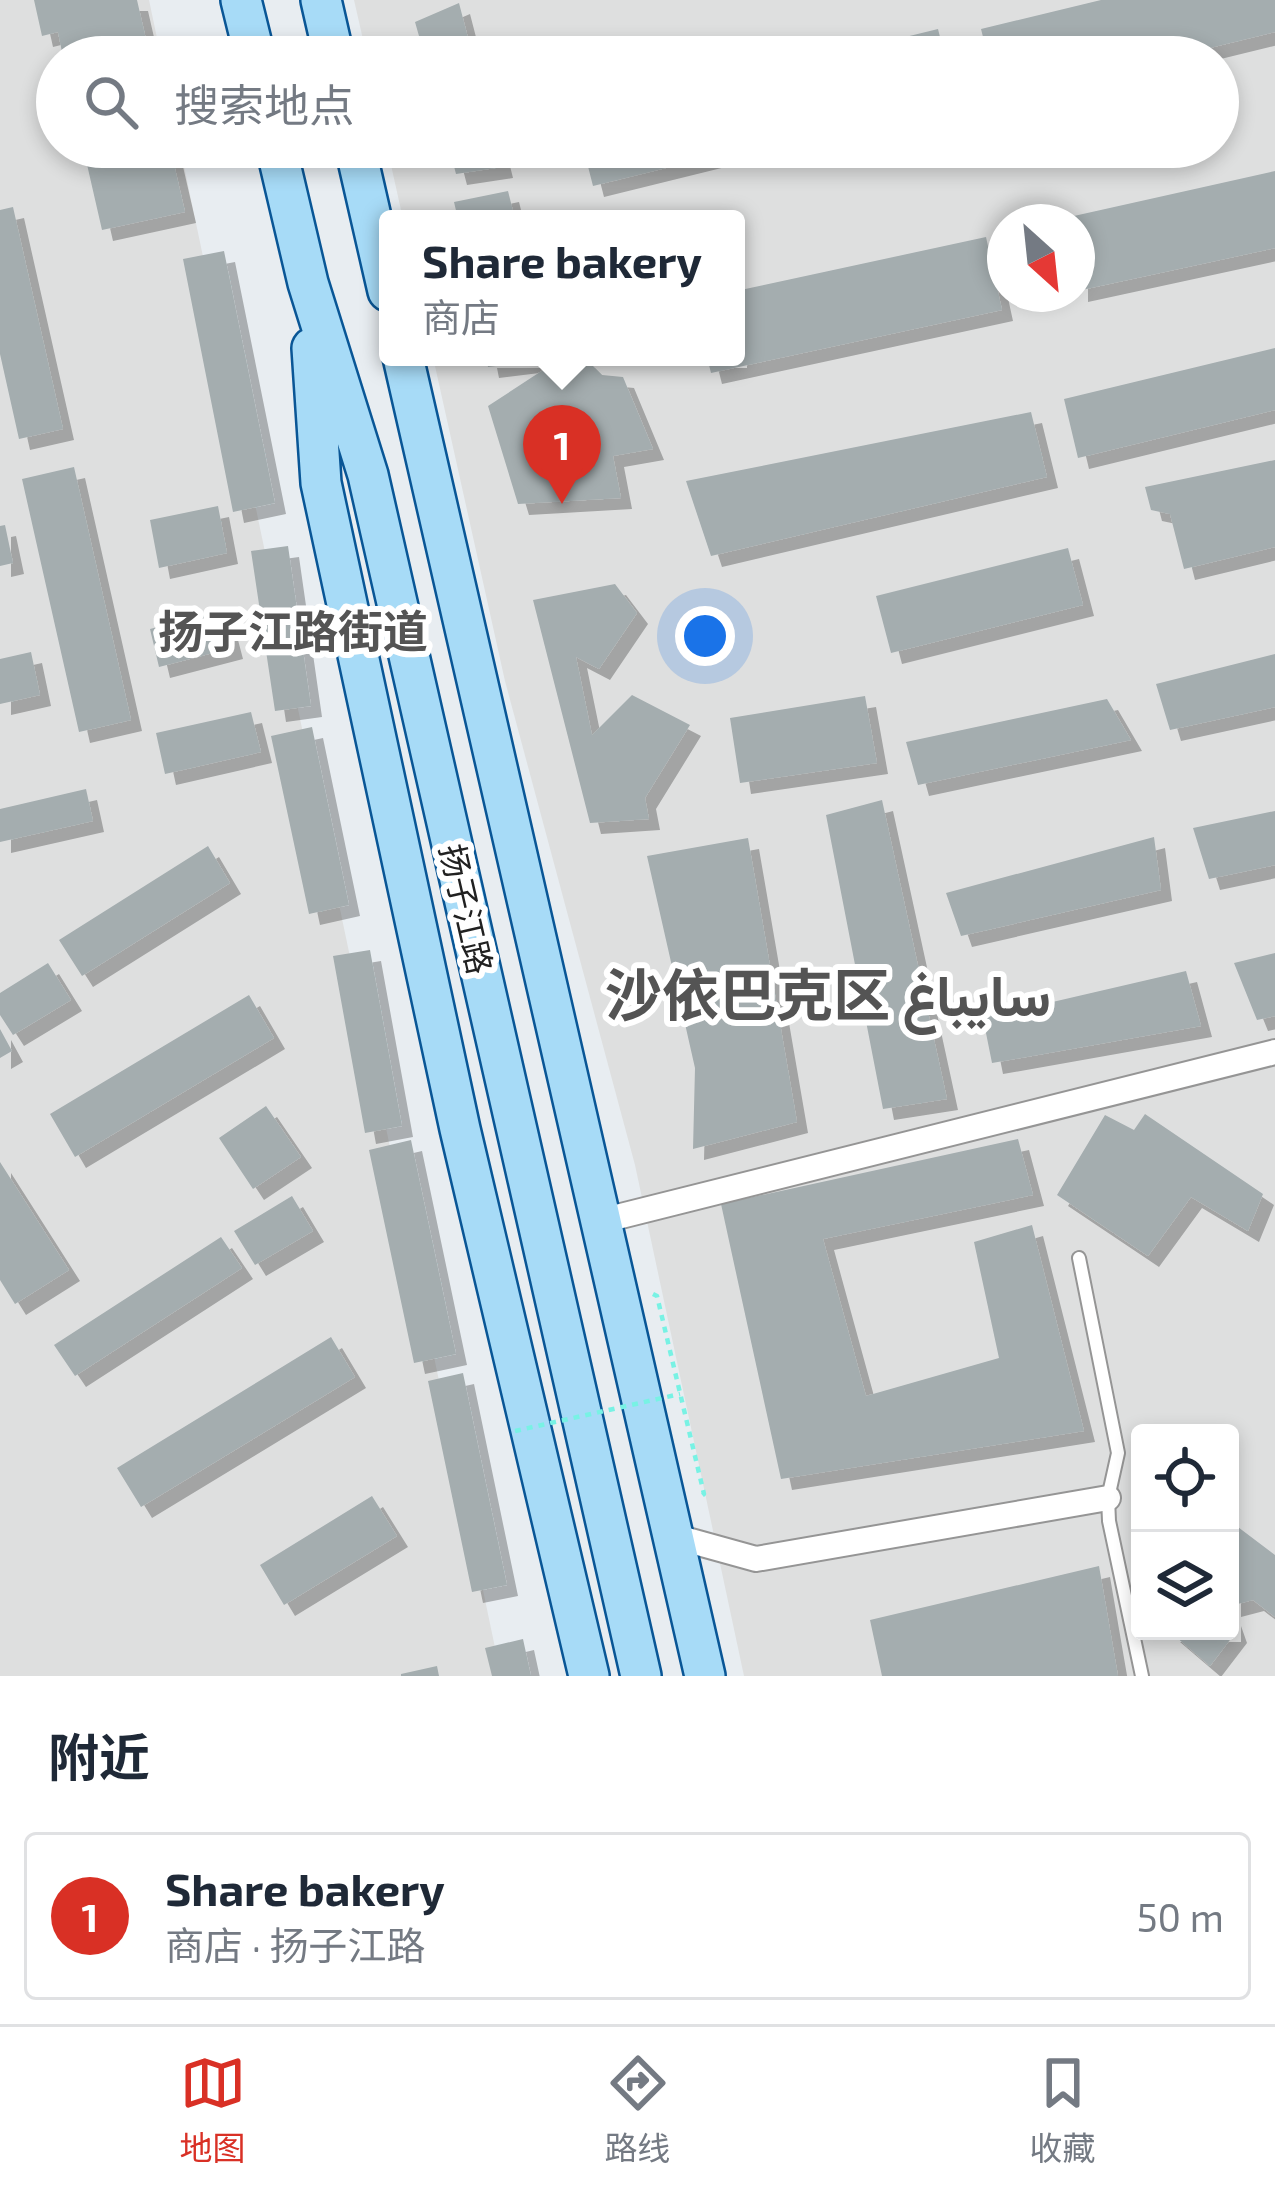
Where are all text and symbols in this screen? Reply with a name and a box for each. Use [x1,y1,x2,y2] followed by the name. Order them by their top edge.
[36,36,1239,168] search box
[78,69,144,135] icon: search
[174,77,354,131] text: 搜索地点
[987,204,1095,312] north arrow
[379,210,745,366] popup
[422,233,702,287] text: Share bakery
[422,293,500,340] text: 商店
[523,405,601,504] pin: 1
[158,603,428,657] district label: 扬子江路街道
[675,606,735,666] your location
[433,840,501,978] street label: 扬子江路
[605,959,1051,1035] district label: 沙依巴克区 سايباغ
[1131,1424,1239,1640] map controls
[1131,1424,1239,1532] button: locate
[1131,1532,1239,1640] button: layers
[48,1725,150,1786] text: 附近
[165,1861,445,1915] text: Share bakery
[82,1893,98,1940] text: 1
[1137,1893,1224,1940] text: 50 m
[165,1921,426,1968] text: 商店 · 扬子江路
[180,2050,246,2170] tab: 地图
[605,2050,671,2170] tab: 路线
[1030,2050,1096,2170] tab: 收藏

